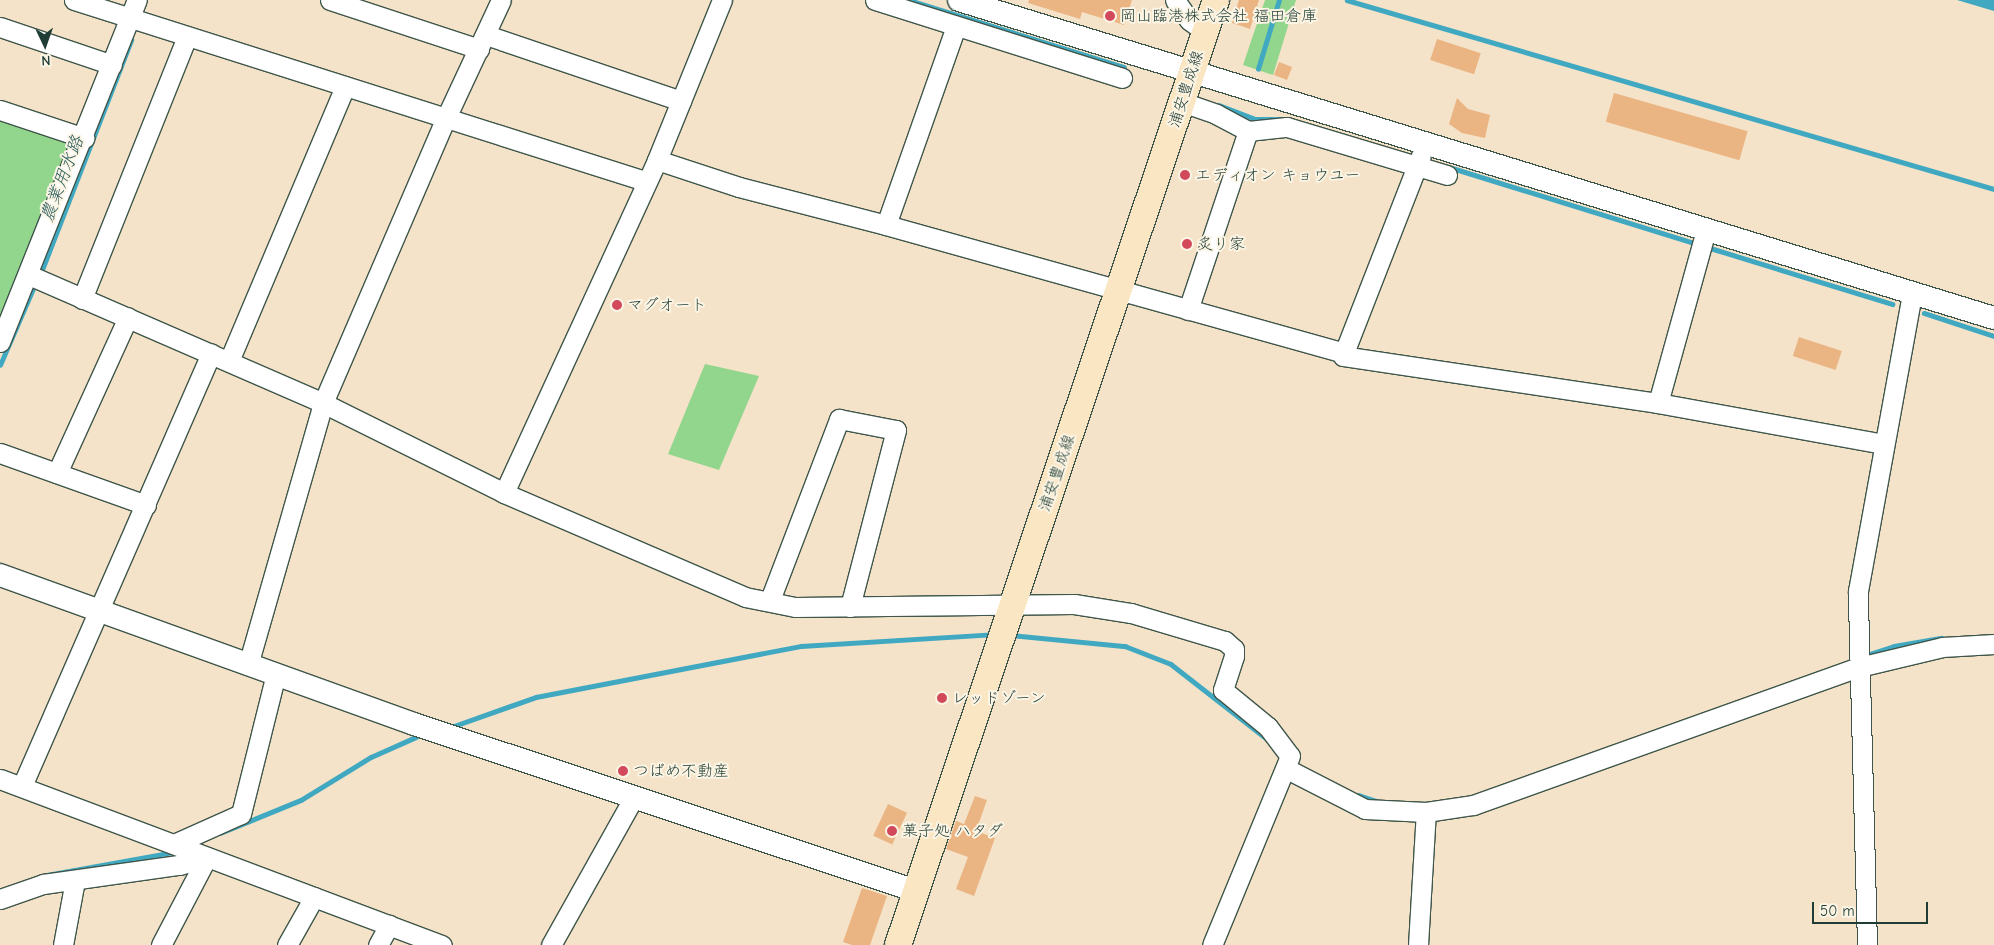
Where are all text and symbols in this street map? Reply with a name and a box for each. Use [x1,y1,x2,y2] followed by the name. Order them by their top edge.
[1120,6,1317,26] place label: 岡山臨港株式会社 福田倉庫
[1104,10,1116,22] marker: 岡山臨港株式会社 福田倉庫
[20,20,70,70] north arrow
[1165,48,1207,130] street label: 浦安豊成線
[41,52,51,69] text: N
[37,133,89,225] water label: 農業用水路
[1195,165,1360,185] place label: エディオン キョウユー
[1179,169,1191,181] marker: エディオン キョウユー
[1197,234,1245,254] place label: 炙り家
[1181,238,1193,250] marker: 炙り家
[627,295,707,315] place label: マグオート
[611,299,623,311] marker: マグオート
[1035,432,1079,514] street label: 浦安豊成線
[952,688,1047,708] place label: レッドゾーン
[936,692,948,704] marker: レッドゾーン
[633,761,729,781] place label: つばめ不動産
[617,765,629,777] marker: つばめ不動産
[902,821,1003,841] place label: 菓子処 ハタダ
[886,825,898,837] marker: 菓子処 ハタダ
[1814,892,1930,924] scale bar
[1820,902,1855,920] text: 50 m

